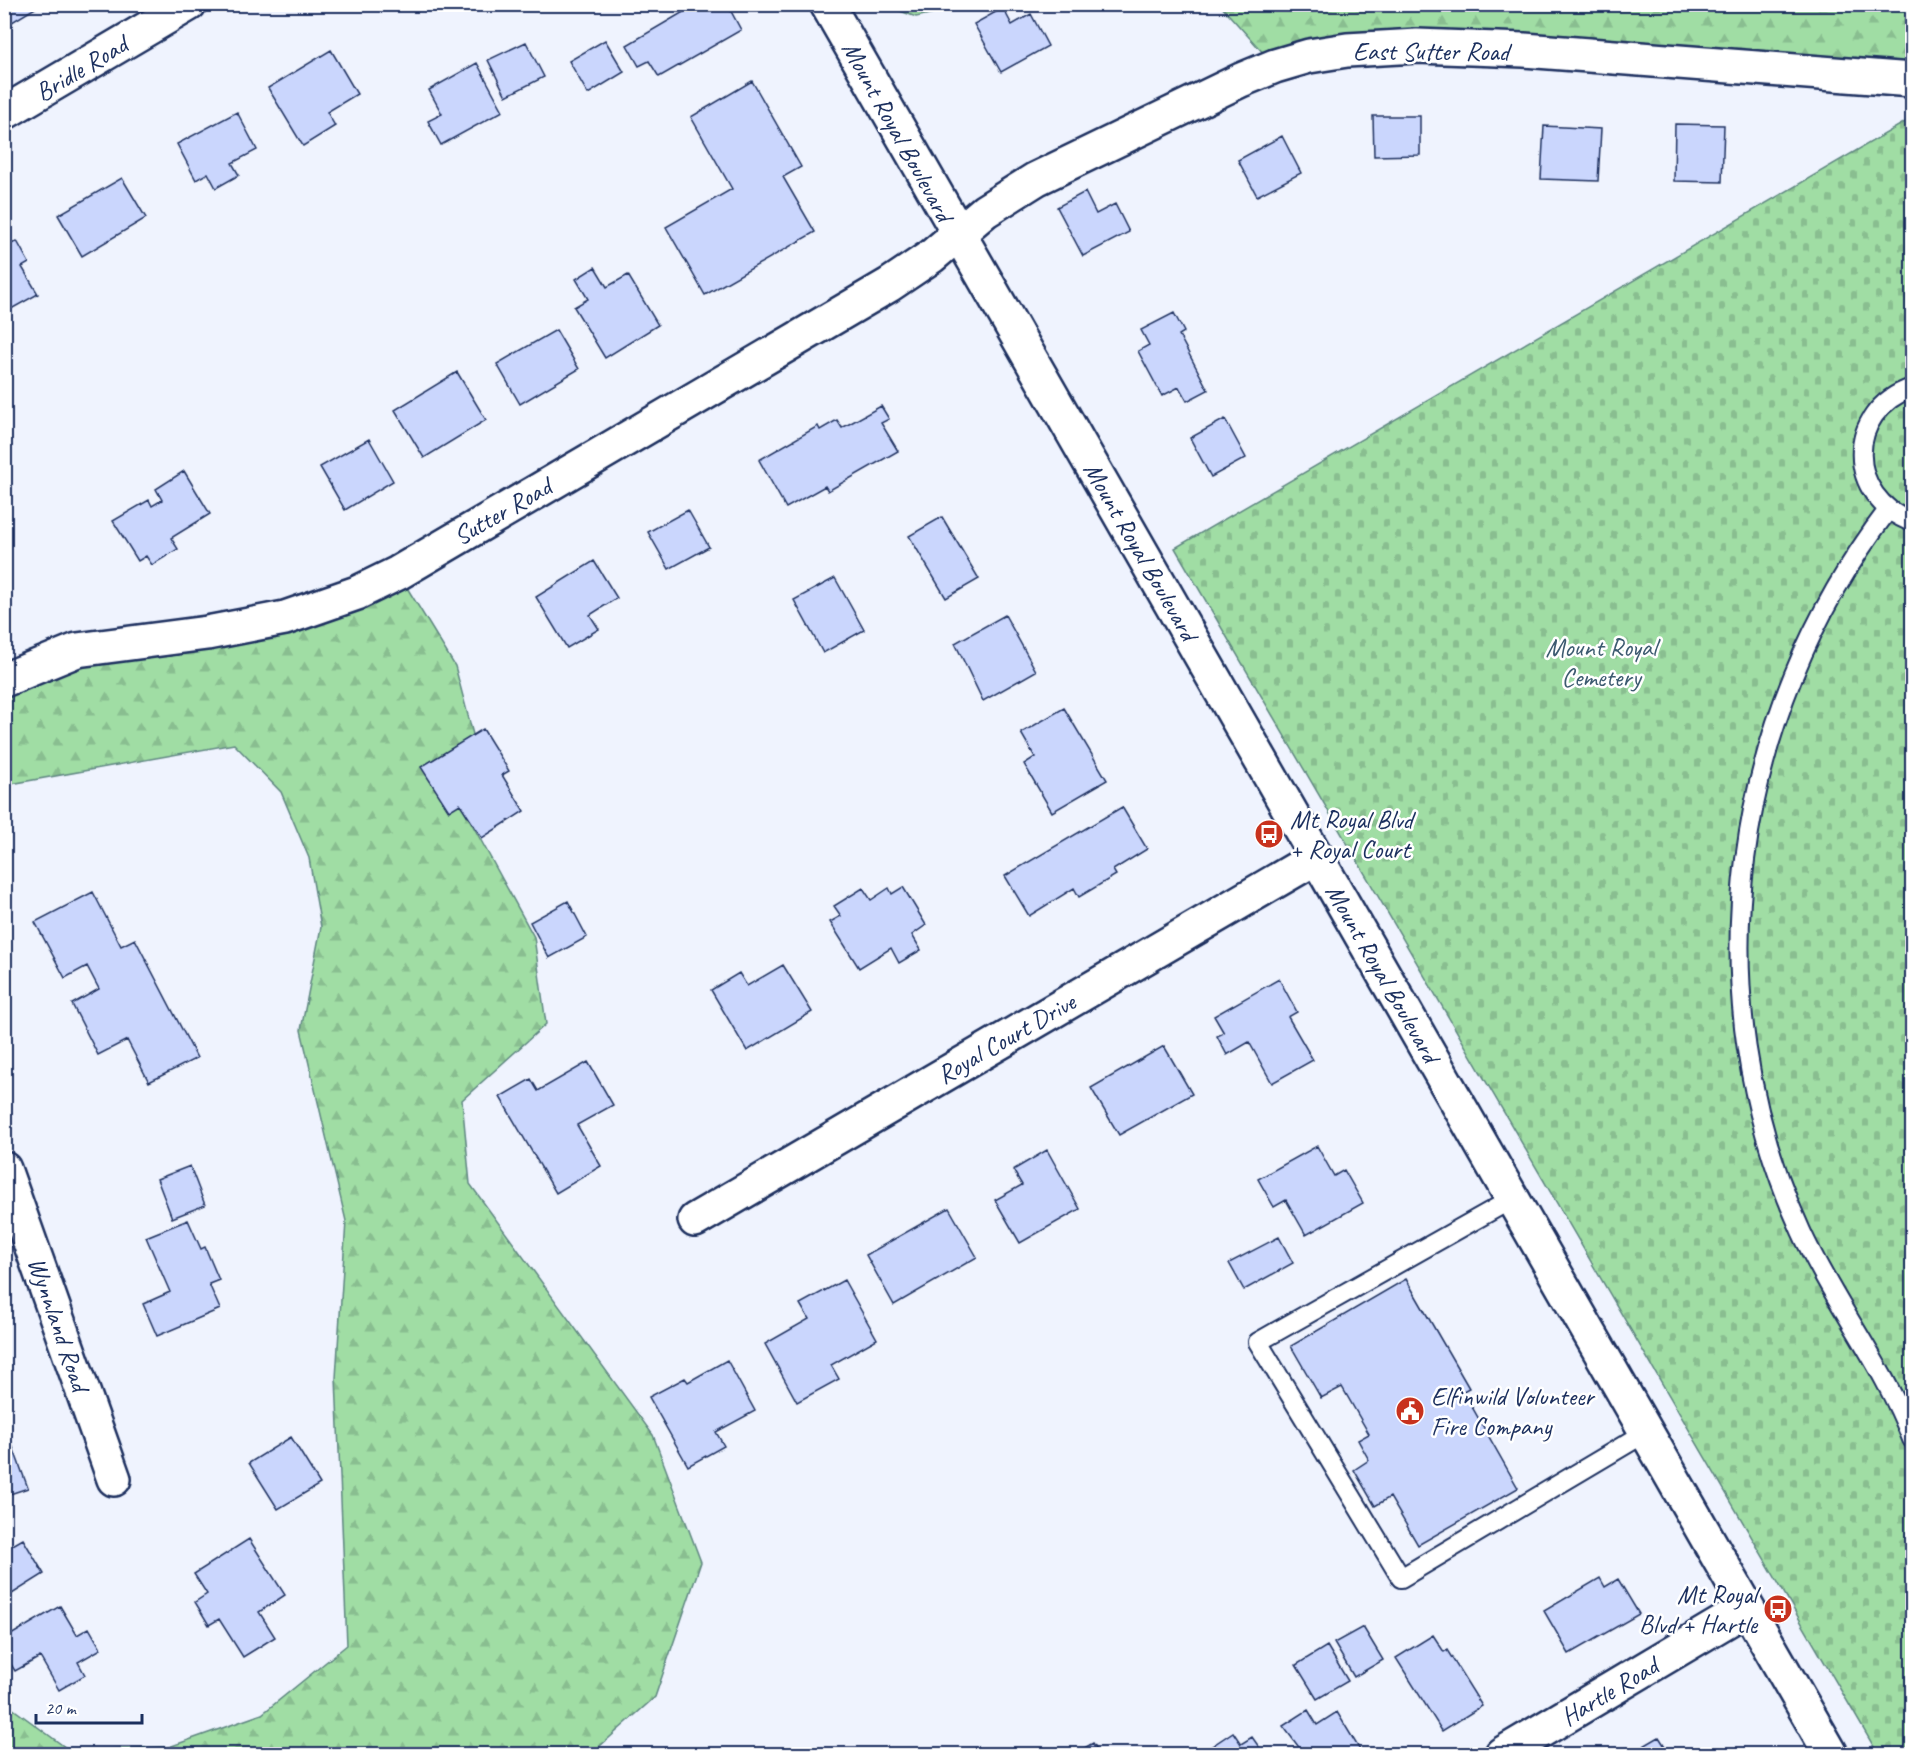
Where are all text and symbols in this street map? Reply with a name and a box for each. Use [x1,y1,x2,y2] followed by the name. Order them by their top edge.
[29,26,137,109] street label: Bridle Road
[834,35,962,230] street label: Mount Royal Boulevard
[1353,35,1513,68] street label: East Sutter Road
[1076,456,1207,650] street label: Mount Royal Boulevard
[447,468,560,553] street label: Sutter Road
[1546,631,1661,694] park label: Mount Royal Cemetery
[1290,803,1417,866] place label: Mt Royal Blvd + Royal Court
[1253,818,1285,850] bus stop icon: Mt Royal Blvd + Royal Court
[1318,878,1449,1072] street label: Mount Royal Boulevard
[931,985,1083,1091] street label: Royal Court Drive
[20,1253,98,1399] street label: Wynnland Road
[1431,1380,1596,1443] place label: Elfinwild Volunteer Fire Company
[1394,1395,1426,1427] public building icon: Elfinwild Volunteer Fire Company
[1639,1578,1762,1641] place label: Mt Royal Blvd + Hartle
[1762,1593,1794,1625] bus stop icon: Mt Royal Blvd + Hartle
[1555,1648,1667,1733] street label: Hartle Road
[36,1687,142,1725] scale bar
[45,1697,78,1719] text: 20 m

